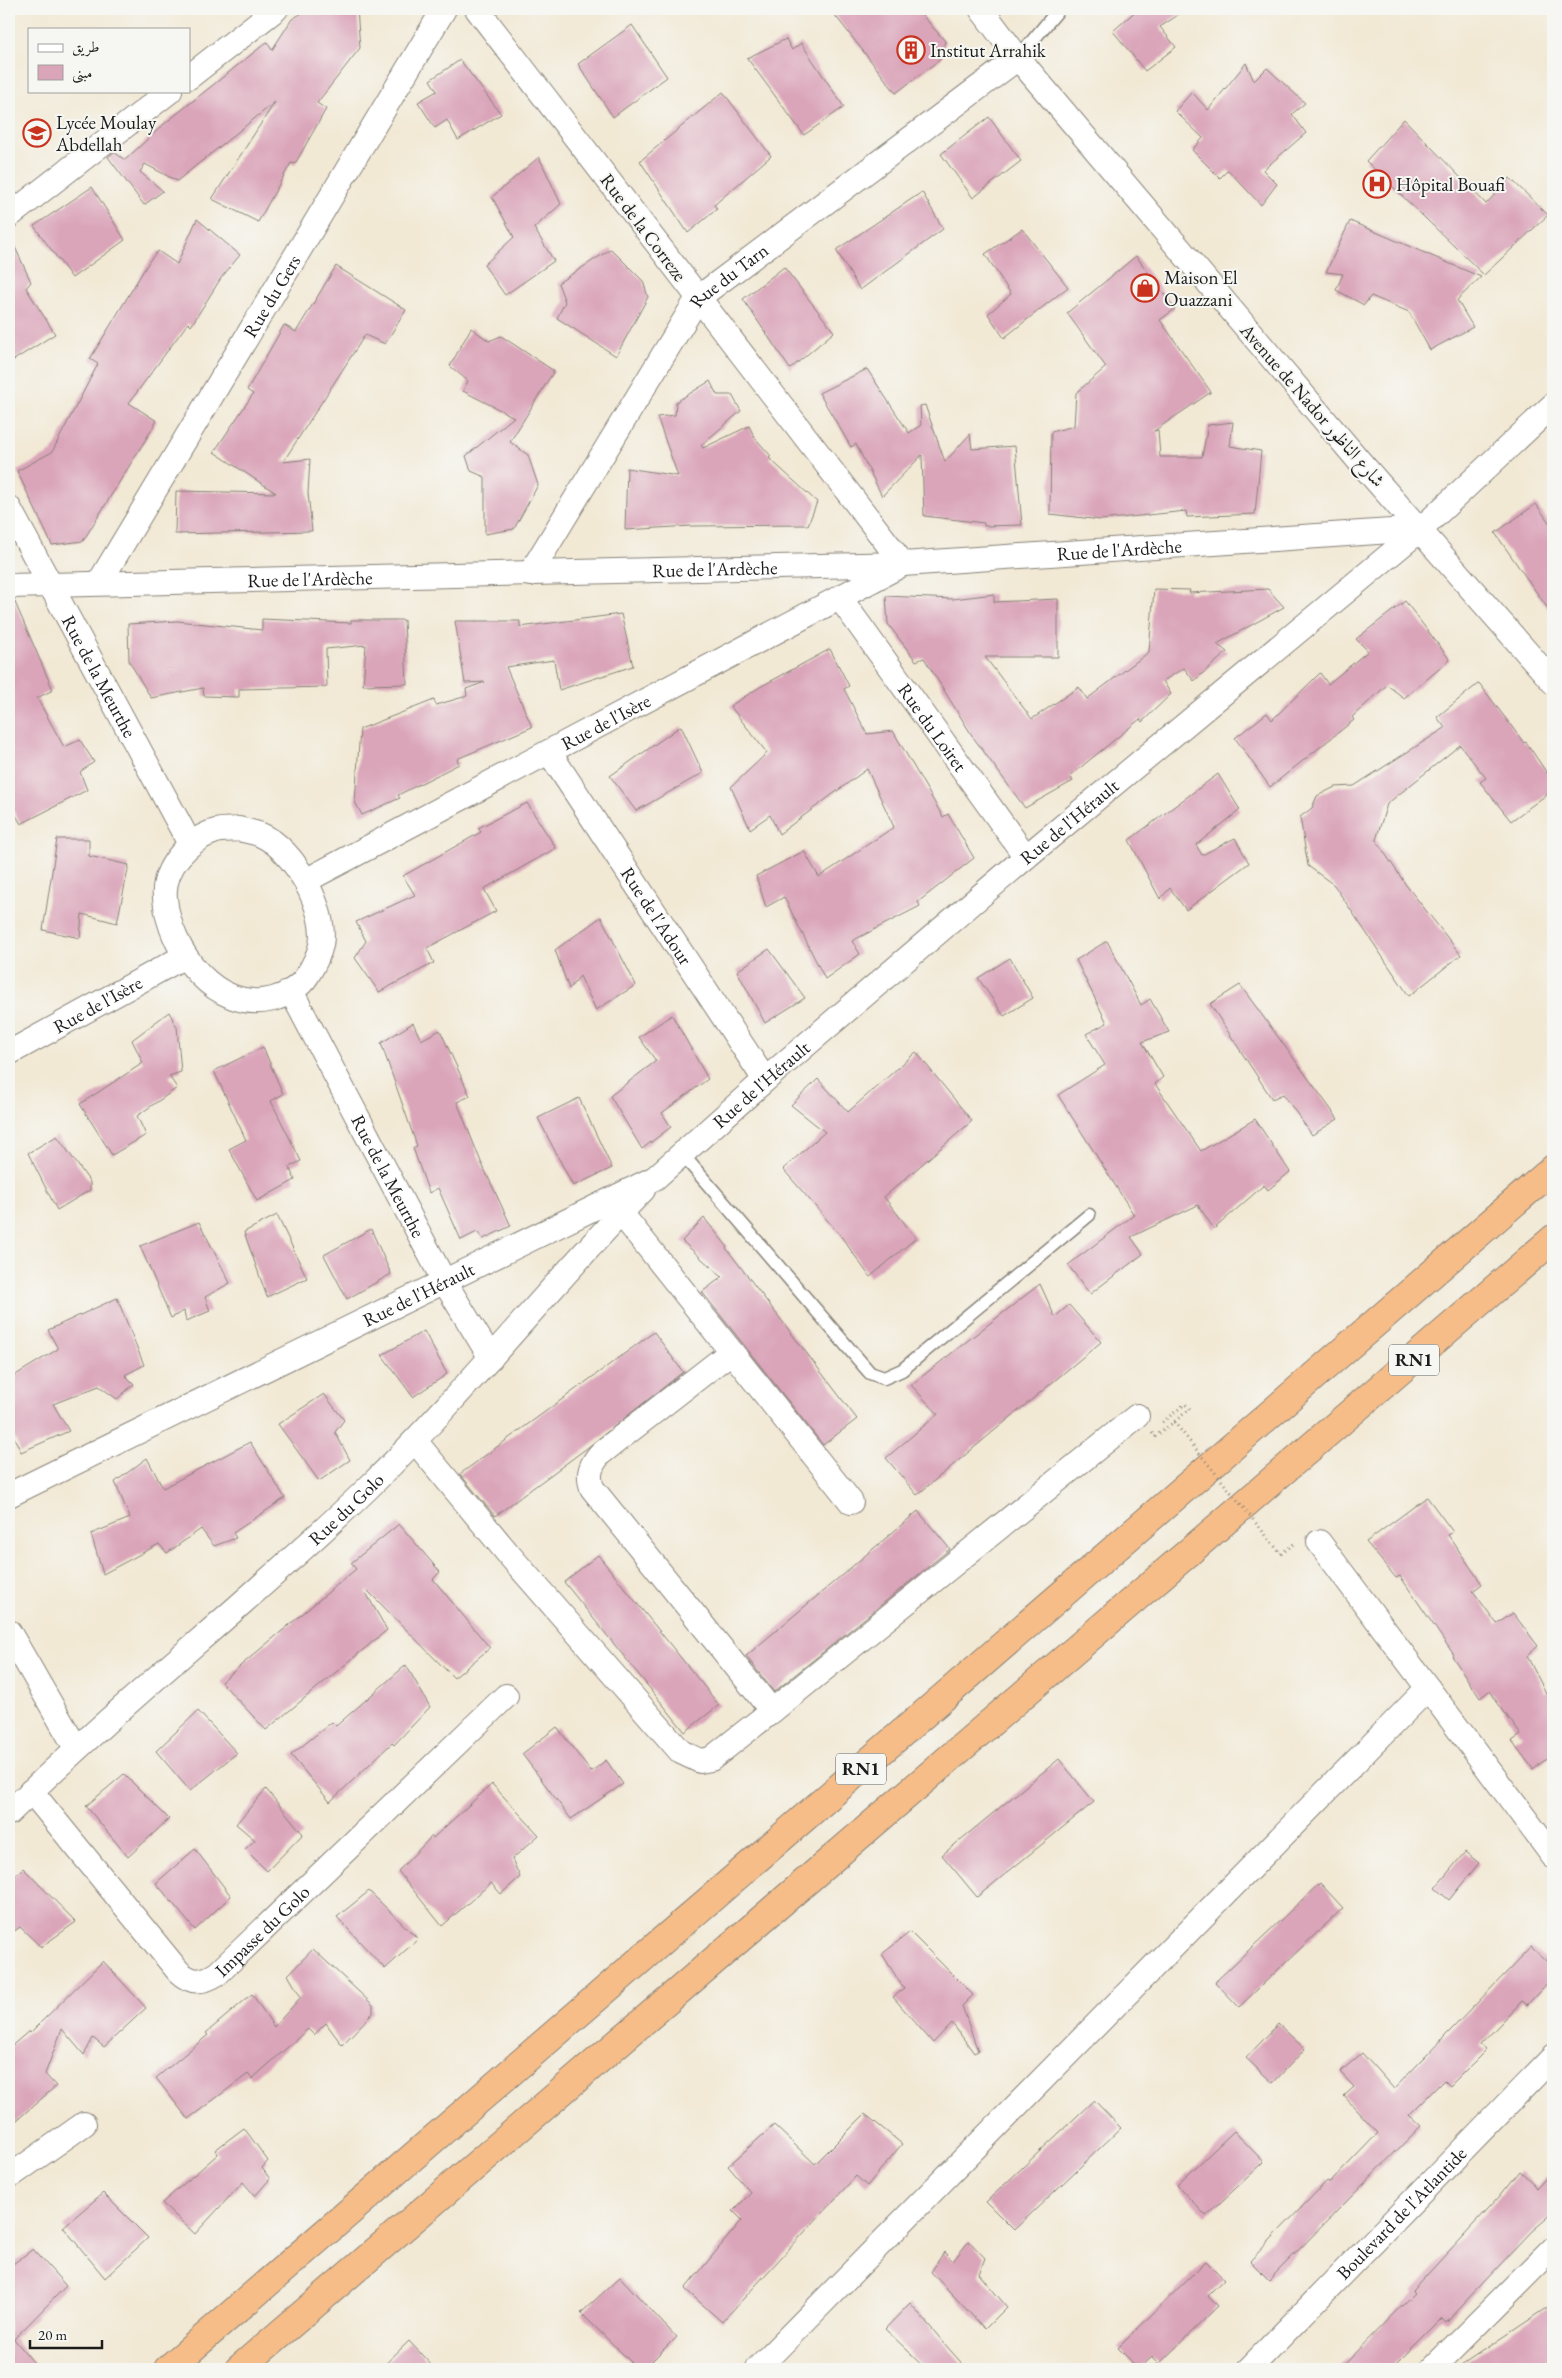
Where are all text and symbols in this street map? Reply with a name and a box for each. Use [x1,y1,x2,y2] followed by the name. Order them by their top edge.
[28,28,190,92] legend
[896,35,926,65] building icon: Institut Arrahik
[72,37,99,57] text: طريق
[930,38,1047,63] place label: Institut Arrahik
[72,63,92,84] text: مبنى
[55,110,157,157] place label: Lycée Moulay Abdellah
[22,118,52,148] school or university icon: Lycée Moulay Abdellah
[595,168,692,286] street label: Rue de la Correze
[1362,169,1392,199] hospital icon: Hôpital Bouafi
[1396,172,1505,197] place label: Hôpital Bouafi
[683,238,773,312] street label: Rue du Tarn
[238,250,306,342] street label: Rue du Gers
[1164,265,1238,312] place label: Maison El Ouazzani
[1130,273,1160,303] shop icon: Maison El Ouazzani
[1232,317,1391,494] street label: Avenue de Nador شارع الناظور
[1056,533,1183,567] street label: Rue de l'Ardèche
[652,555,778,583] street label: Rue de l'Ardèche
[247,565,373,593] street label: Rue de l'Ardèche
[56,611,142,742] street label: Rue de la Meurthe
[892,678,973,777] street label: Rue du Loiret
[557,688,655,756] street label: Rue de l'Isère
[1015,773,1124,870] street label: Rue de l'Hérault
[615,862,698,970] street label: Rue de l'Adour
[49,970,147,1039] street label: Rue de l'Isère
[707,1035,815,1134] street label: Rue de l'Hérault
[345,1110,431,1242] street label: Rue de la Meurthe
[359,1257,479,1333] street label: Rue de l'Hérault
[1389,1344,1439,1376] road number: RN1
[303,1467,389,1551] street label: Rue du Golo
[836,1754,886,1785] road number: RN1
[210,1880,315,1982] street label: Impasse du Golo
[1331,2141,1472,2285] street label: Boulevard de l'Atlantide
[30,2318,102,2350] scale bar
[38,2325,67,2344] text: 20 m

